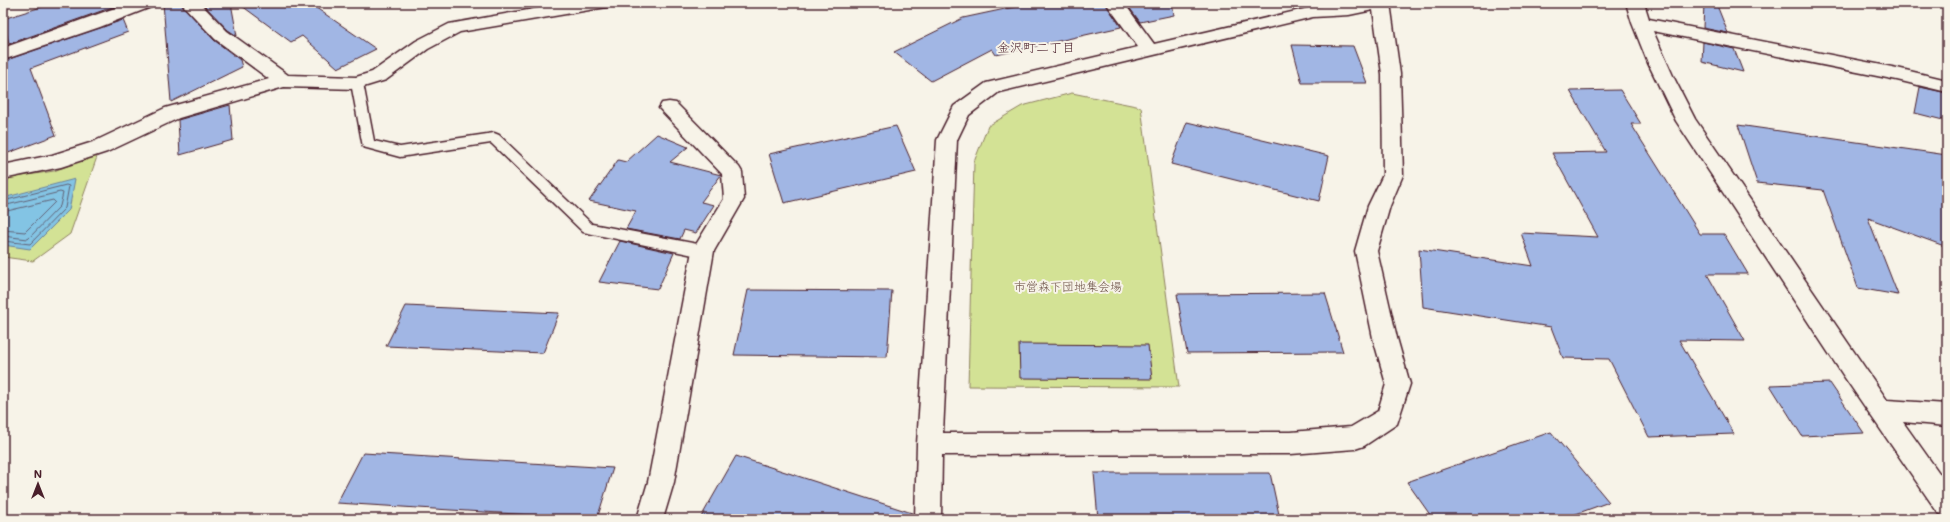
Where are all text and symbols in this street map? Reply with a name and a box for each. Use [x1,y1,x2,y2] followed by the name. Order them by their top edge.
[997,38,1075,55] district label: 金沢町二丁目
[1014,278,1122,294] park label: 市営森下団地集会場
[18,464,58,504] north arrow
[34,466,42,481] text: N

